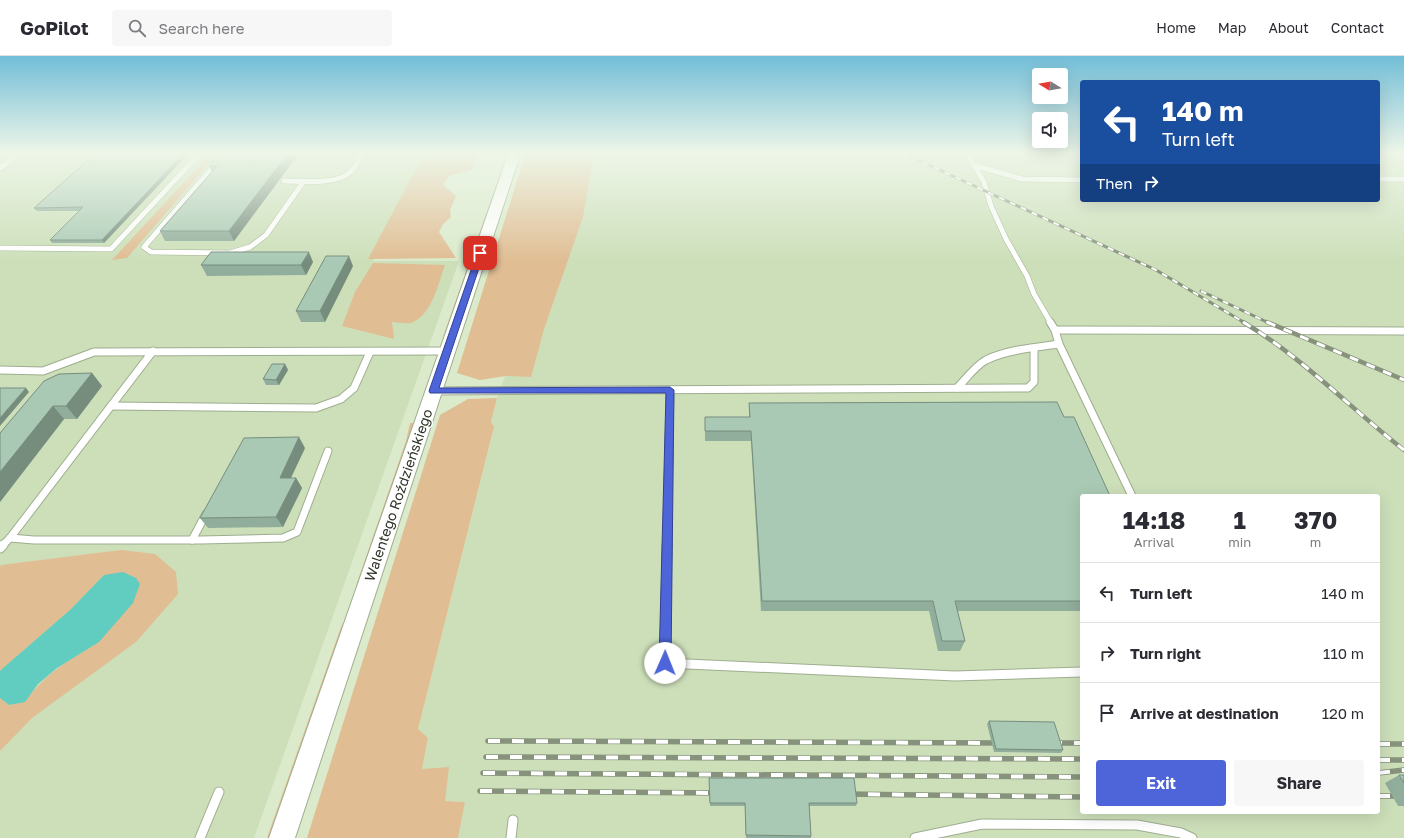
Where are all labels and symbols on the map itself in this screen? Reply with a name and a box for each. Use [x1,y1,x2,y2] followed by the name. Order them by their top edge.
[1032,68,1068,104] north arrow
[463,236,497,270] pin
[360,407,436,583] street label: Walentego Roździeńskiego
[644,642,686,684] position arrow

